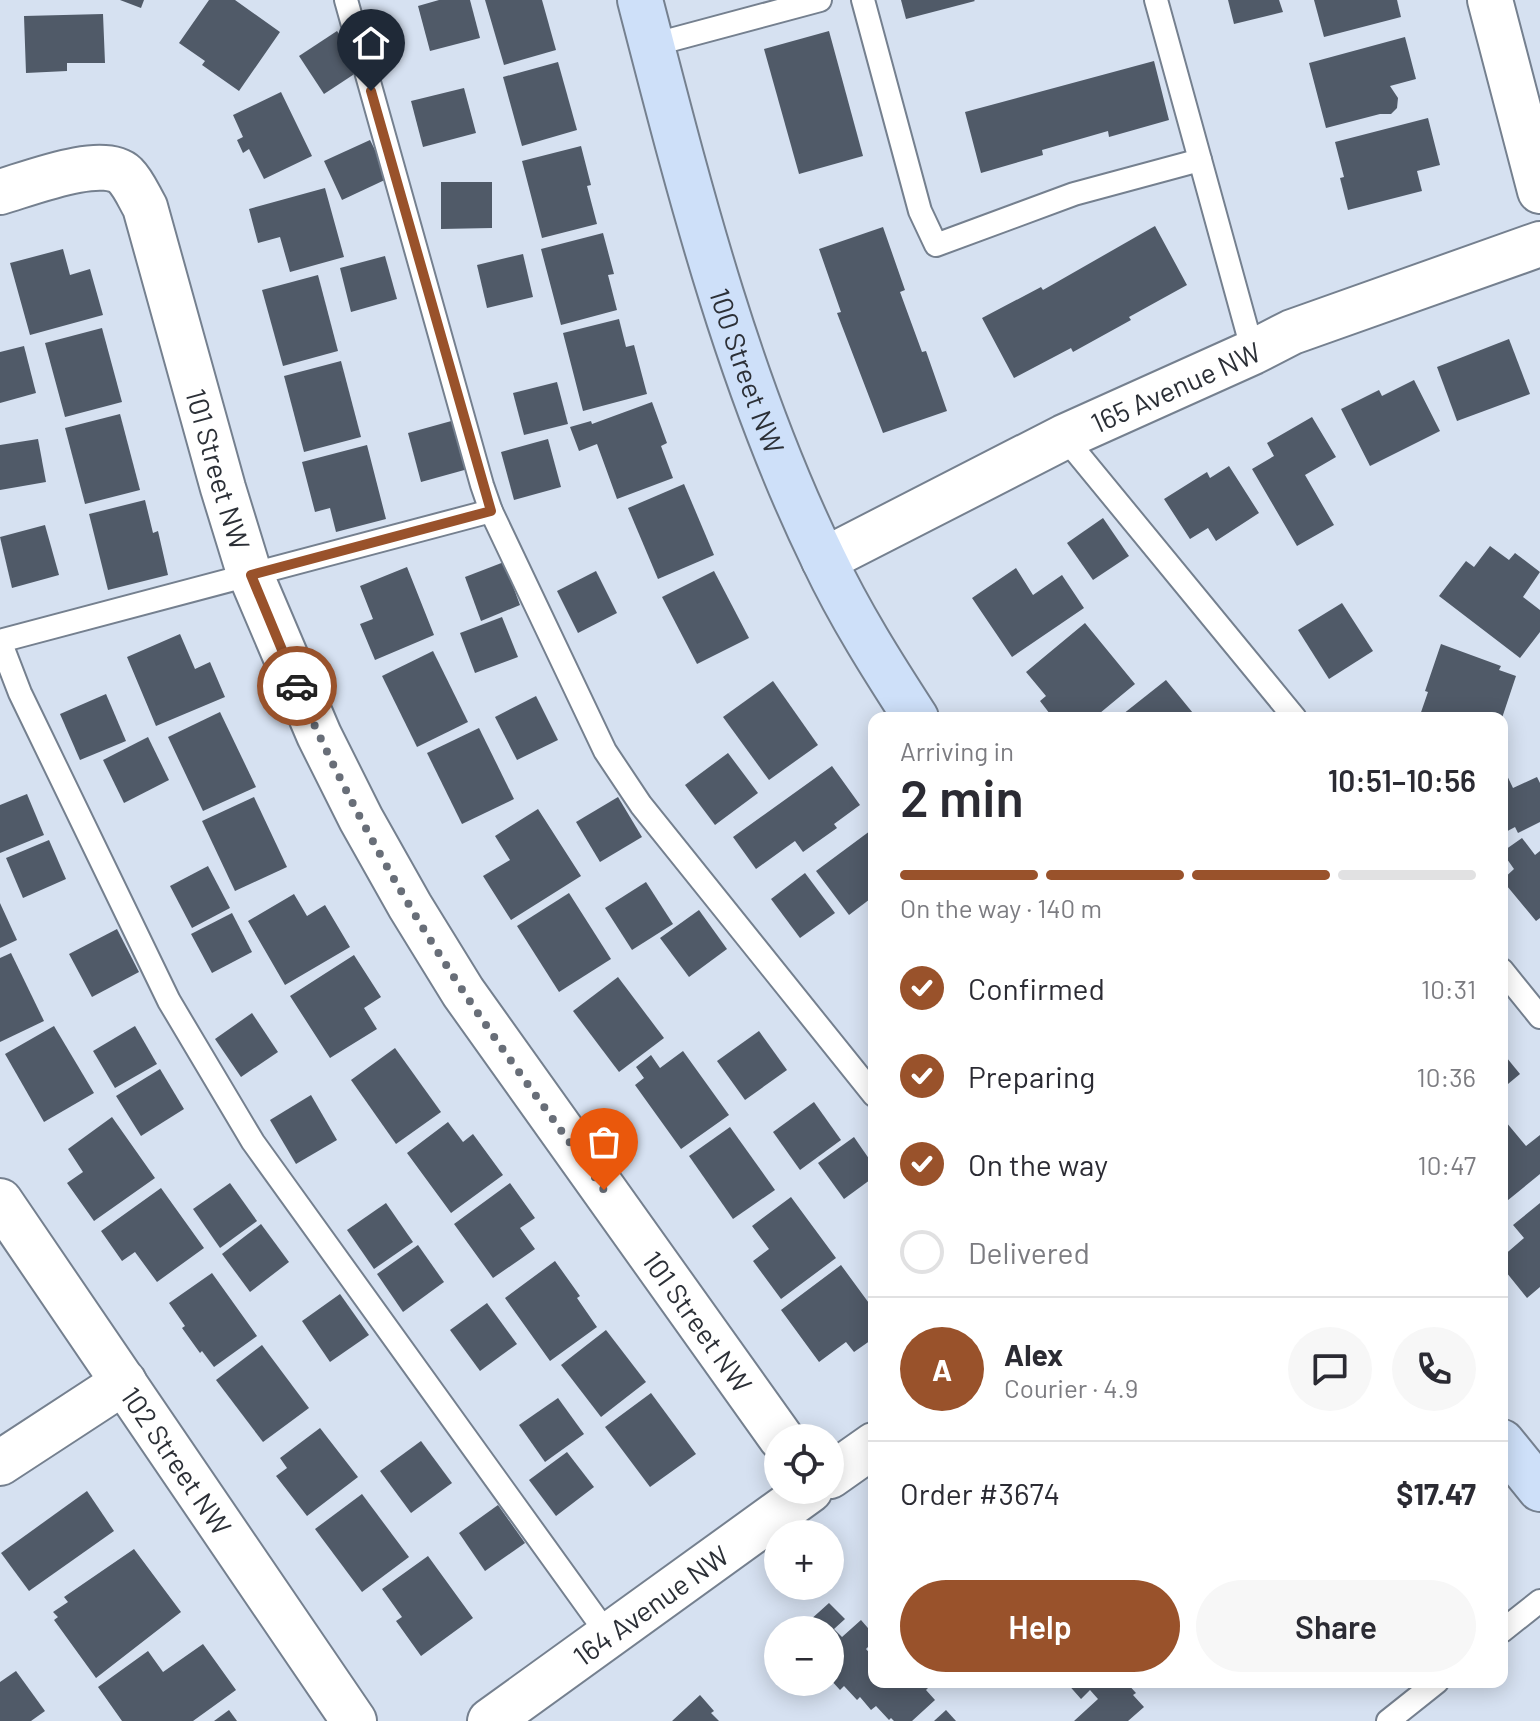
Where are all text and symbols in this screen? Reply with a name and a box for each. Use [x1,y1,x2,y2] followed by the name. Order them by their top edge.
[337,9,405,91] pin
[349,21,393,65] icon: home
[703,284,792,458] street label: 100 Street NW
[1085,334,1266,440] street label: 165 Avenue NW
[179,385,258,554] street label: 101 Street NW
[257,646,337,726] courier
[275,664,319,708] icon: car
[900,735,1014,766] text: Arriving in
[1328,762,1476,798] text: 10:51–10:56
[900,765,1024,827] text: 2 min
[900,892,1102,923] text: On the way · 140 m
[900,966,944,1010] icon: check
[968,970,1105,1006] text: Confirmed
[1421,973,1476,1004] text: 10:31
[900,1054,944,1098] icon: check
[968,1058,1095,1094] text: Preparing
[1417,1061,1476,1092] text: 10:36
[570,1108,638,1190] pin
[582,1120,626,1164] icon: bag
[900,1142,944,1186] icon: check
[968,1146,1108,1182] text: On the way
[1418,1149,1476,1180] text: 10:47
[968,1234,1090,1270] text: Delivered
[636,1244,760,1399] street label: 101 Street NW
[1288,1327,1372,1411] button: chat
[1392,1327,1476,1411] button: phone
[1004,1336,1063,1372] text: Alex
[932,1351,952,1387] text: A
[1004,1372,1138,1403] text: Courier · 4.9
[114,1380,239,1541] street label: 102 Street NW
[764,1424,844,1696] map controls
[764,1424,844,1504] button: locate
[900,1475,1060,1511] text: Order #3674
[1396,1475,1476,1511] text: $17.47
[764,1520,844,1600] button: +
[566,1538,735,1673] street label: 164 Avenue NW
[900,1580,1180,1672] button: Help
[1196,1580,1476,1672] button: Share
[764,1616,844,1696] button: −

